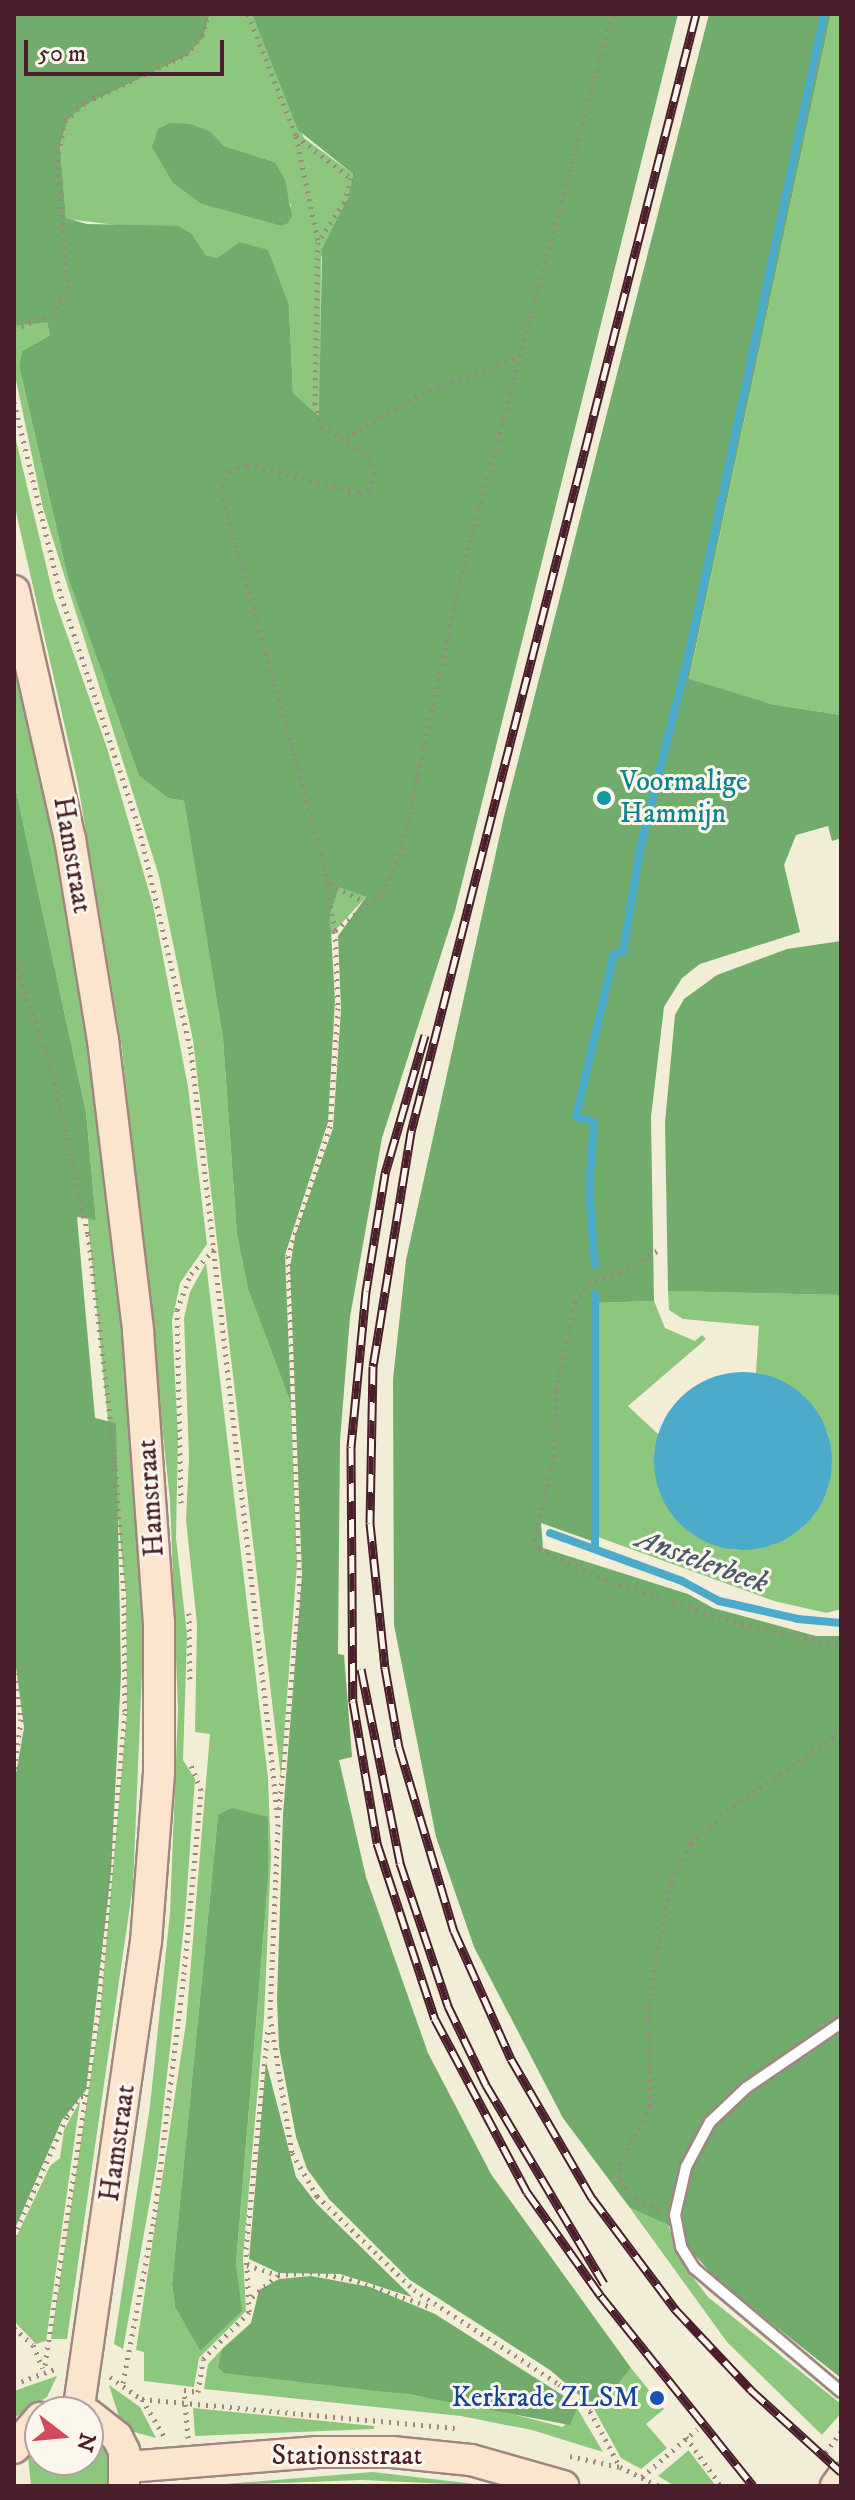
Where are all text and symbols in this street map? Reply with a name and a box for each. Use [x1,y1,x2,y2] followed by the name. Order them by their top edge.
[28,24,228,74] scale bar
[38,39,86,69] text: 50 m
[620,765,748,831] place label: Voormalige Hammijn
[595,789,613,807] marker: Voormalige Hammijn
[45,794,99,916] street label: Hamstraat
[130,1438,172,1558] street label: Hamstraat
[631,1522,773,1602] water label: Anstelerbeek
[93,2082,143,2204] street label: Hamstraat
[452,2381,639,2415] place label: Kerkrade ZLSM
[646,2387,668,2409] marker: Kerkrade ZLSM
[24,2396,104,2476] north arrow
[70,2430,101,2455] text: N
[272,2439,422,2473] street label: Stationsstraat

